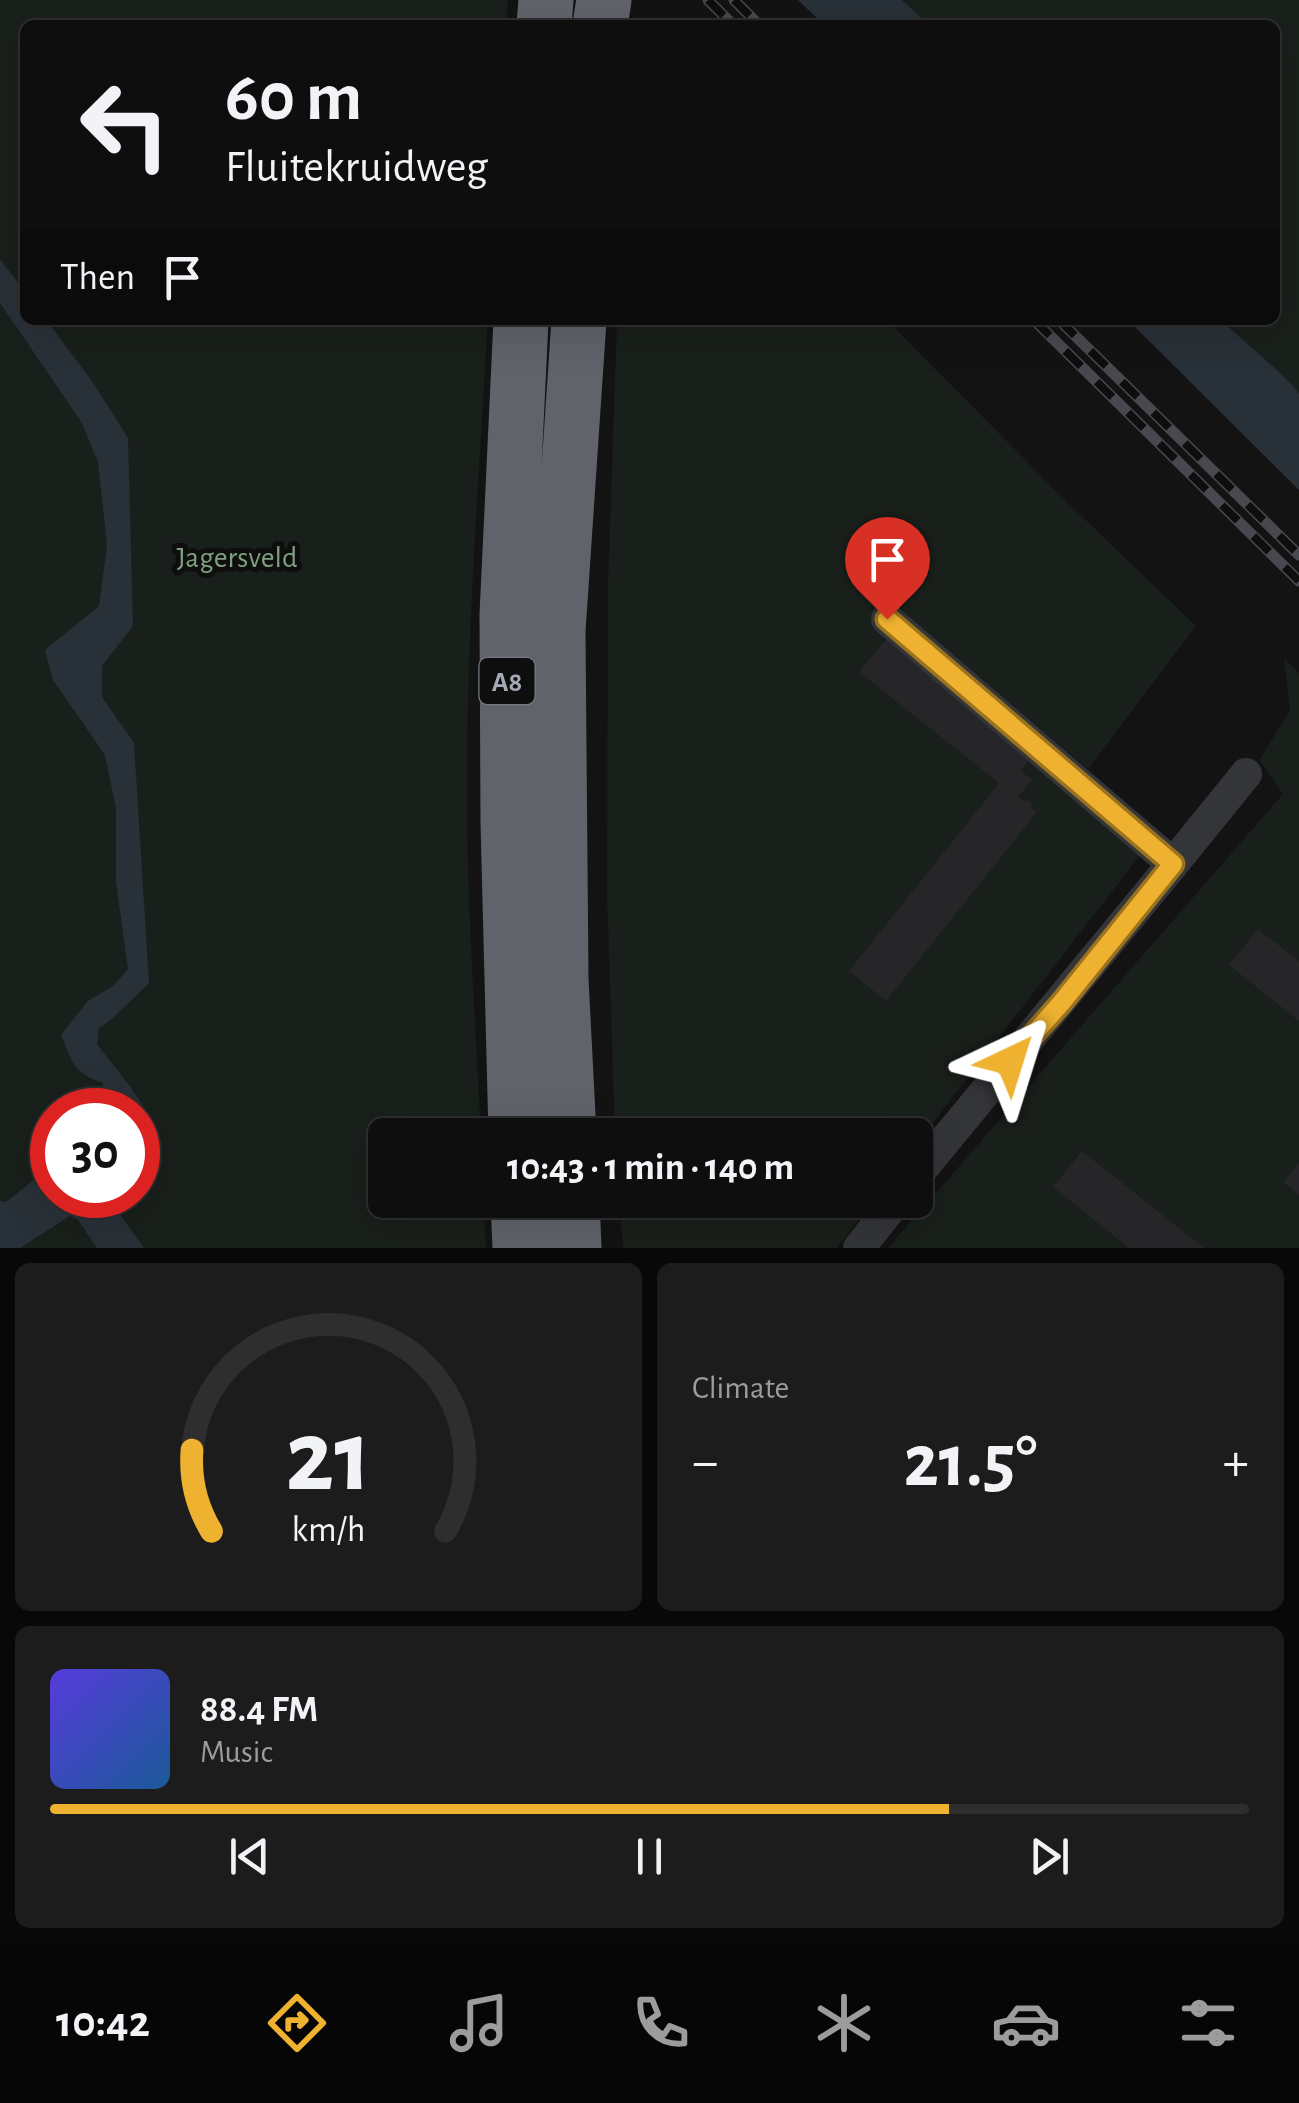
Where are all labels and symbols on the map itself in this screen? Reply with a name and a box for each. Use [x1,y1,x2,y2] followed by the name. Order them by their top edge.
[845,517,930,620] pin
[177,543,297,573] park label: Jagersveld
[480,658,534,704] road number: A8
[958,1009,1062,1113] position arrow
[30,1088,160,1218] speed limit sign: 30

